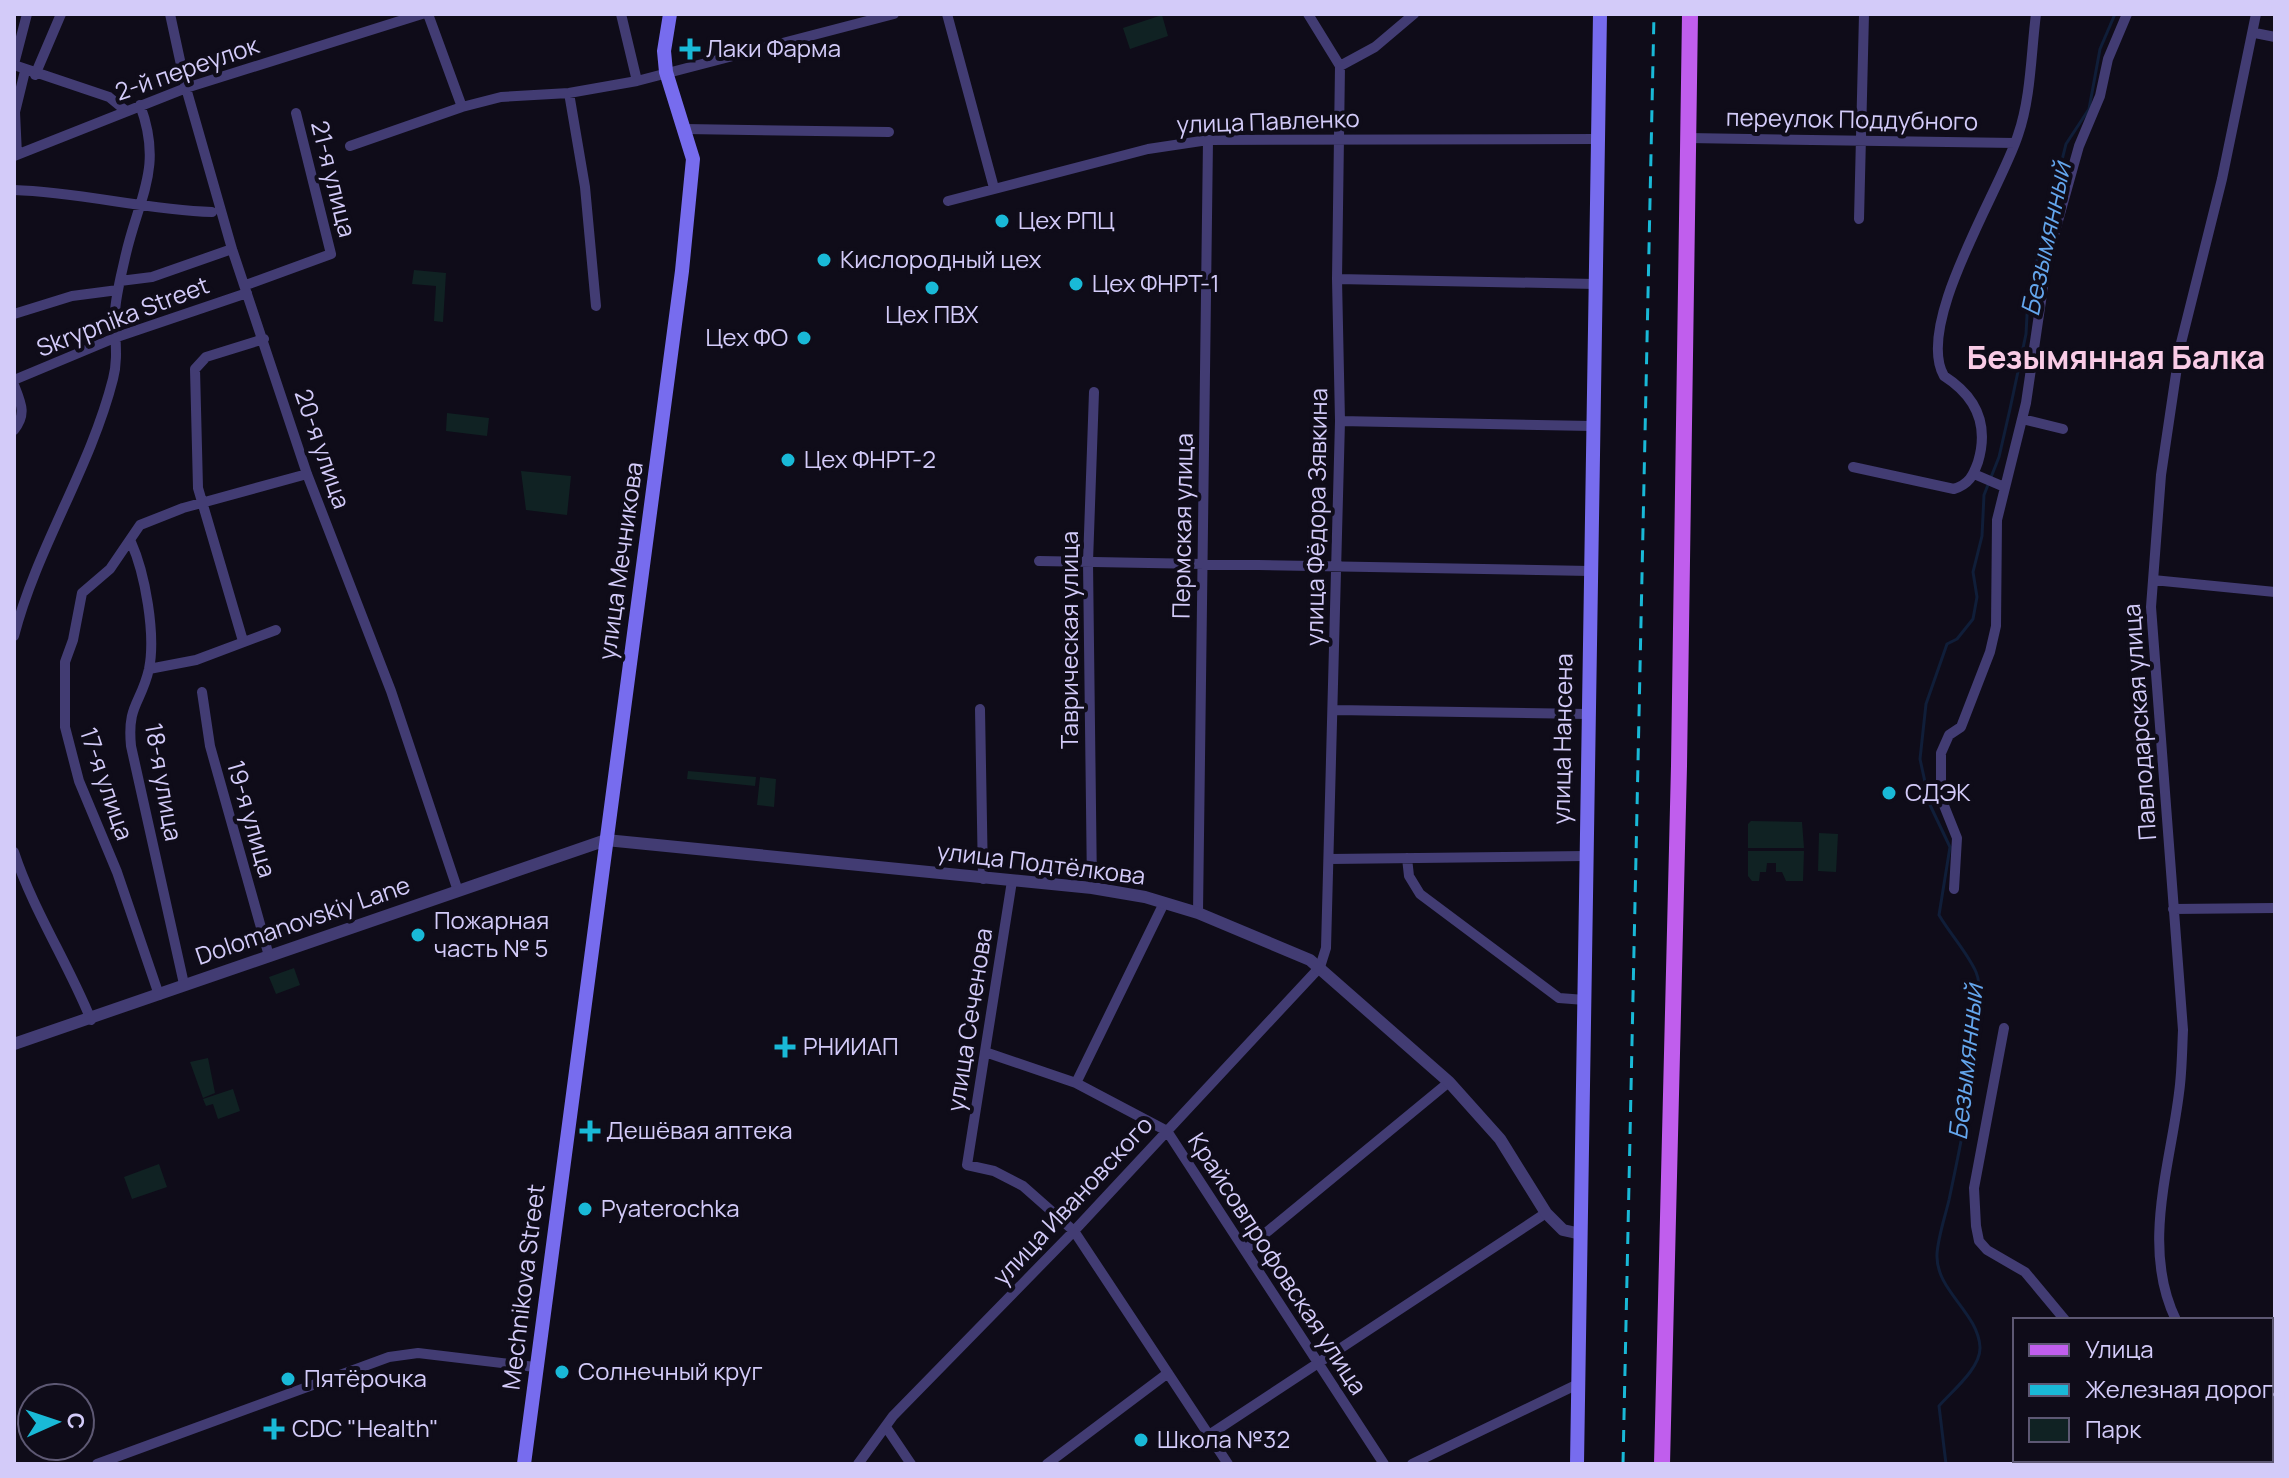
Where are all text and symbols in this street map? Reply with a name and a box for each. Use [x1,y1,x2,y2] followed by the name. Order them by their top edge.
[110,27,264,108] street label: 2-й переулок
[706,31,841,64] place label: Лаки Фарма
[681,40,699,58] marker: Лаки Фарма
[1726,100,1978,137] street label: переулок Поддубного
[1176,101,1360,140] street label: улица Павленко
[304,117,365,240] street label: 21-я улица
[2011,156,2079,319] water label: Безымянный
[1018,203,1114,236] place label: Цех РПЦ
[993,212,1011,230] marker: Цех РПЦ
[840,242,1042,275] place label: Кислородный цех
[815,251,833,269] marker: Кислородный цех
[1092,266,1220,299] place label: Цех ФНРТ-1
[31,268,214,364] street label: Skrypnika Street
[1067,275,1085,293] marker: Цех ФНРТ-1
[923,279,941,297] marker: Цех ПВХ
[885,297,979,330] place label: Цех ПВХ
[705,320,788,353] place label: Цех ФО
[795,329,813,347] marker: Цех ФО
[1967,335,2265,379] district label: Безымянная Балка
[288,384,359,513] street label: 20-я улица
[1297,388,1334,646] street label: улица Фёдора Зявкина
[1163,433,1200,619] street label: Пермская улица
[804,442,936,475] place label: Цех ФНРТ-2
[779,451,797,469] marker: Цех ФНРТ-2
[589,460,650,662] street label: улица Мечникова
[1052,531,1085,749] street label: Таврическая улица
[2114,603,2163,842] street label: Павлодарская улица
[1544,653,1579,825] street label: улица Нансена
[138,720,191,843] street label: 18-я улица
[73,723,142,844] street label: 17-я улица
[220,756,285,881] street label: 19-я улица
[1905,775,1971,808] place label: СДЭК
[1880,784,1898,802] marker: СДЭК
[935,833,1147,892] street label: улица Подтёлкова
[191,867,414,972] street label: Dolomanovskiy Lane
[434,903,549,964] place label: Пожарная часть № 5
[409,926,427,944] marker: Пожарная часть № 5
[938,926,999,1114] street label: улица Сеченова
[1939,980,1991,1141] water label: Безымянный
[803,1029,899,1062] place label: РНИИАП
[774,1036,796,1058] marker: РНИИАП
[985,1108,1159,1292] street label: улица Ивановского
[606,1113,793,1146] place label: Дешёвая аптека
[581,1122,599,1140] marker: Дешёвая аптека
[1181,1126,1375,1401] street label: Крайсовпрофовская улица
[494,1182,552,1392] street label: Mechnikova Street
[601,1191,740,1224] place label: Pyaterochka
[576,1200,594,1218] marker: Pyaterochka
[2013,1318,2273,1462] legend
[2085,1332,2154,1365] text: Улица
[578,1354,763,1387] place label: Солнечный круг
[304,1361,427,1394] place label: Пятёрочка
[553,1363,571,1381] marker: Солнечный круг
[279,1370,297,1388] marker: Пятёрочка
[2085,1372,2286,1405] text: Железная дорога
[16,1382,96,1462] north arrow
[292,1411,439,1444] place label: CDC "Health"
[61,1412,91,1430] text: С
[2085,1412,2142,1445] text: Парк
[263,1418,285,1440] marker: CDC "Health"
[1157,1422,1290,1455] place label: Школа №32
[1132,1431,1150,1449] marker: Школа №32

